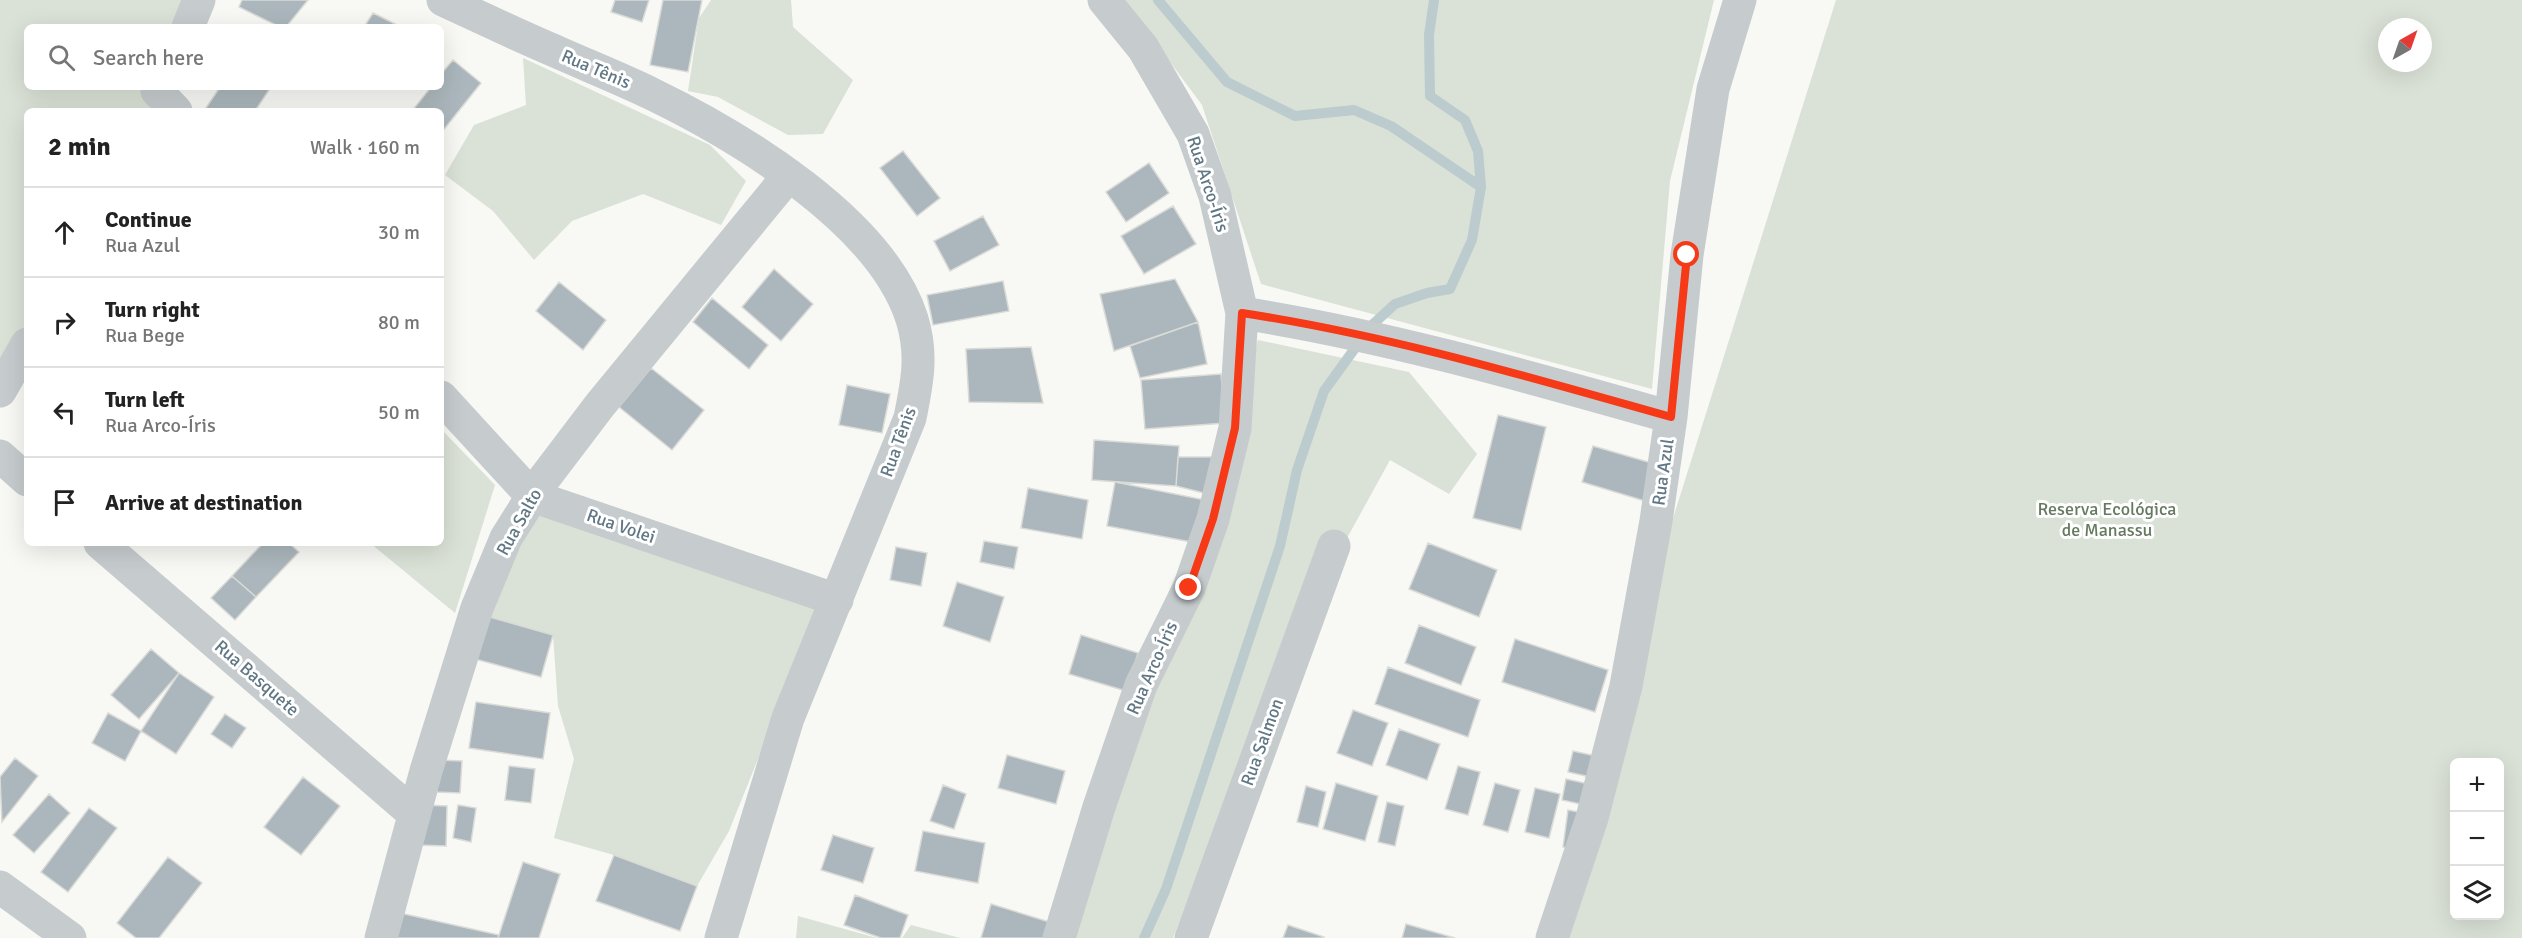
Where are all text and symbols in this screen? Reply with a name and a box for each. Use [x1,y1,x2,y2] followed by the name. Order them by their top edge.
[2378,18,2432,72] north arrow
[24,24,444,90] search box
[45,41,78,74] icon: search
[93,44,204,71] text: Search here
[558,45,634,93] street label: Rua Tênis
[48,131,111,163] text: 2 min
[1182,133,1234,235] street label: Rua Arco-Íris
[310,135,420,160] text: Walk · 160 m
[105,206,192,233] text: Continue
[48,216,81,249] icon: ahead
[378,220,420,245] text: 30 m
[105,233,180,258] text: Rua Azul
[1673,241,1699,267] route start
[105,296,200,323] text: Turn right
[48,306,81,339] icon: right
[378,310,420,335] text: 80 m
[105,323,185,348] text: Rua Bege
[105,386,185,413] text: Turn left
[48,396,81,429] icon: left
[378,400,420,425] text: 50 m
[875,404,921,480] street label: Rua Tênis
[105,413,216,438] text: Rua Arco-Íris
[1647,437,1679,507] street label: Rua Azul
[492,485,546,559] street label: Rua Salto
[48,486,81,519] icon: arrive
[105,489,302,516] text: Arrive at destination
[2038,498,2177,541] park label: Reserva Ecológica de Manassu
[584,504,658,548] street label: Rua Volei
[1175,574,1201,600] route end
[1122,618,1182,718] street label: Rua Arco-Íris
[210,635,304,721] street label: Rua Basquete
[1236,695,1288,789] street label: Rua Salmon
[2450,758,2504,920] map controls
[2450,758,2504,812] button: +
[2450,812,2504,866] button: −
[2450,866,2504,920] button: layers

